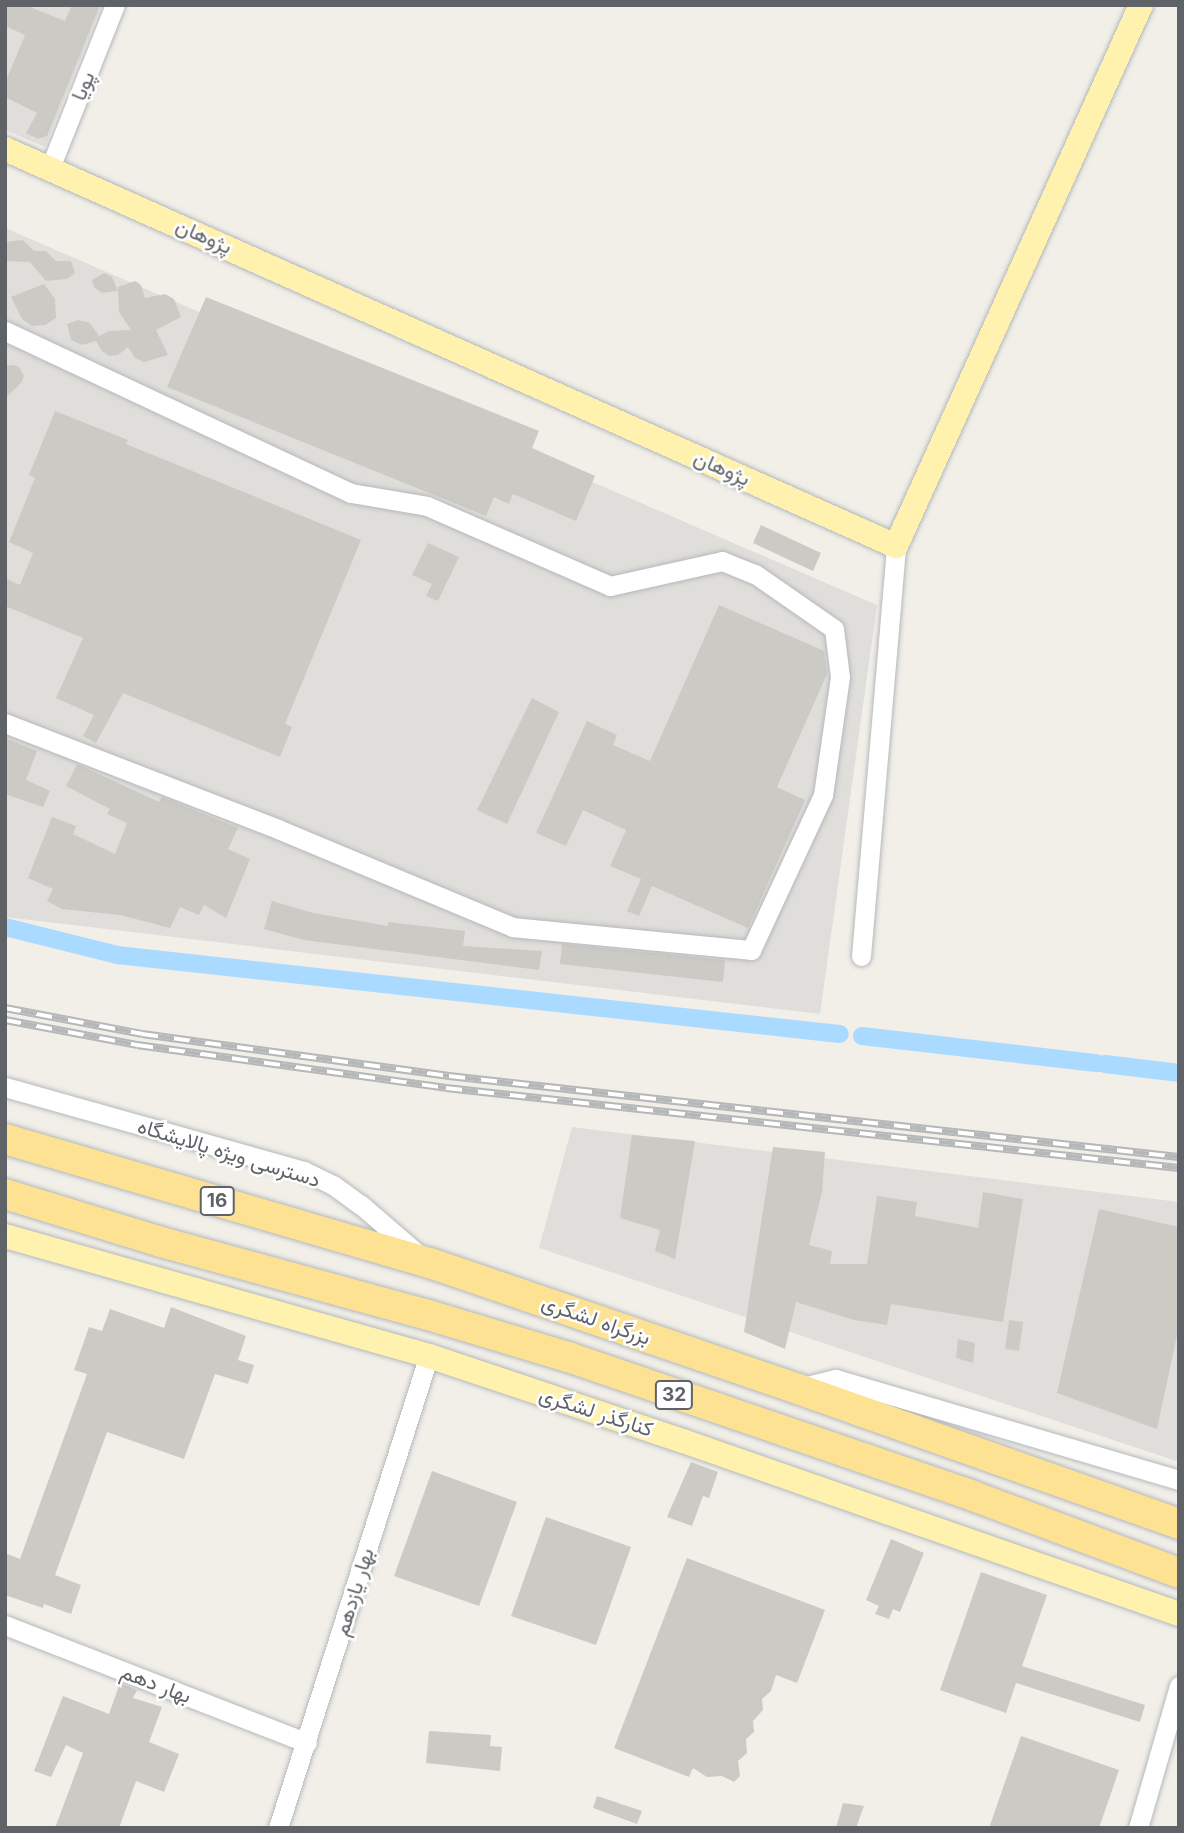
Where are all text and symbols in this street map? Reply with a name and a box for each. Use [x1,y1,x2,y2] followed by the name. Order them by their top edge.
[66,68,100,104] street label: پویا
[172,213,236,259] street label: پژوهان
[690,445,754,491] street label: پژوهان
[135,1113,323,1193] street label: دسترسی ویژه پالایشگاه
[200,1186,234,1217] road number: 16
[538,1290,654,1350] street label: بزرگراه لشگری
[655,1380,693,1410] road number: 32
[536,1382,656,1442] street label: کنارگذر لشگری
[329,1545,379,1639] street label: بهار یازدهم
[117,1659,195,1709] street label: بهار دهم

